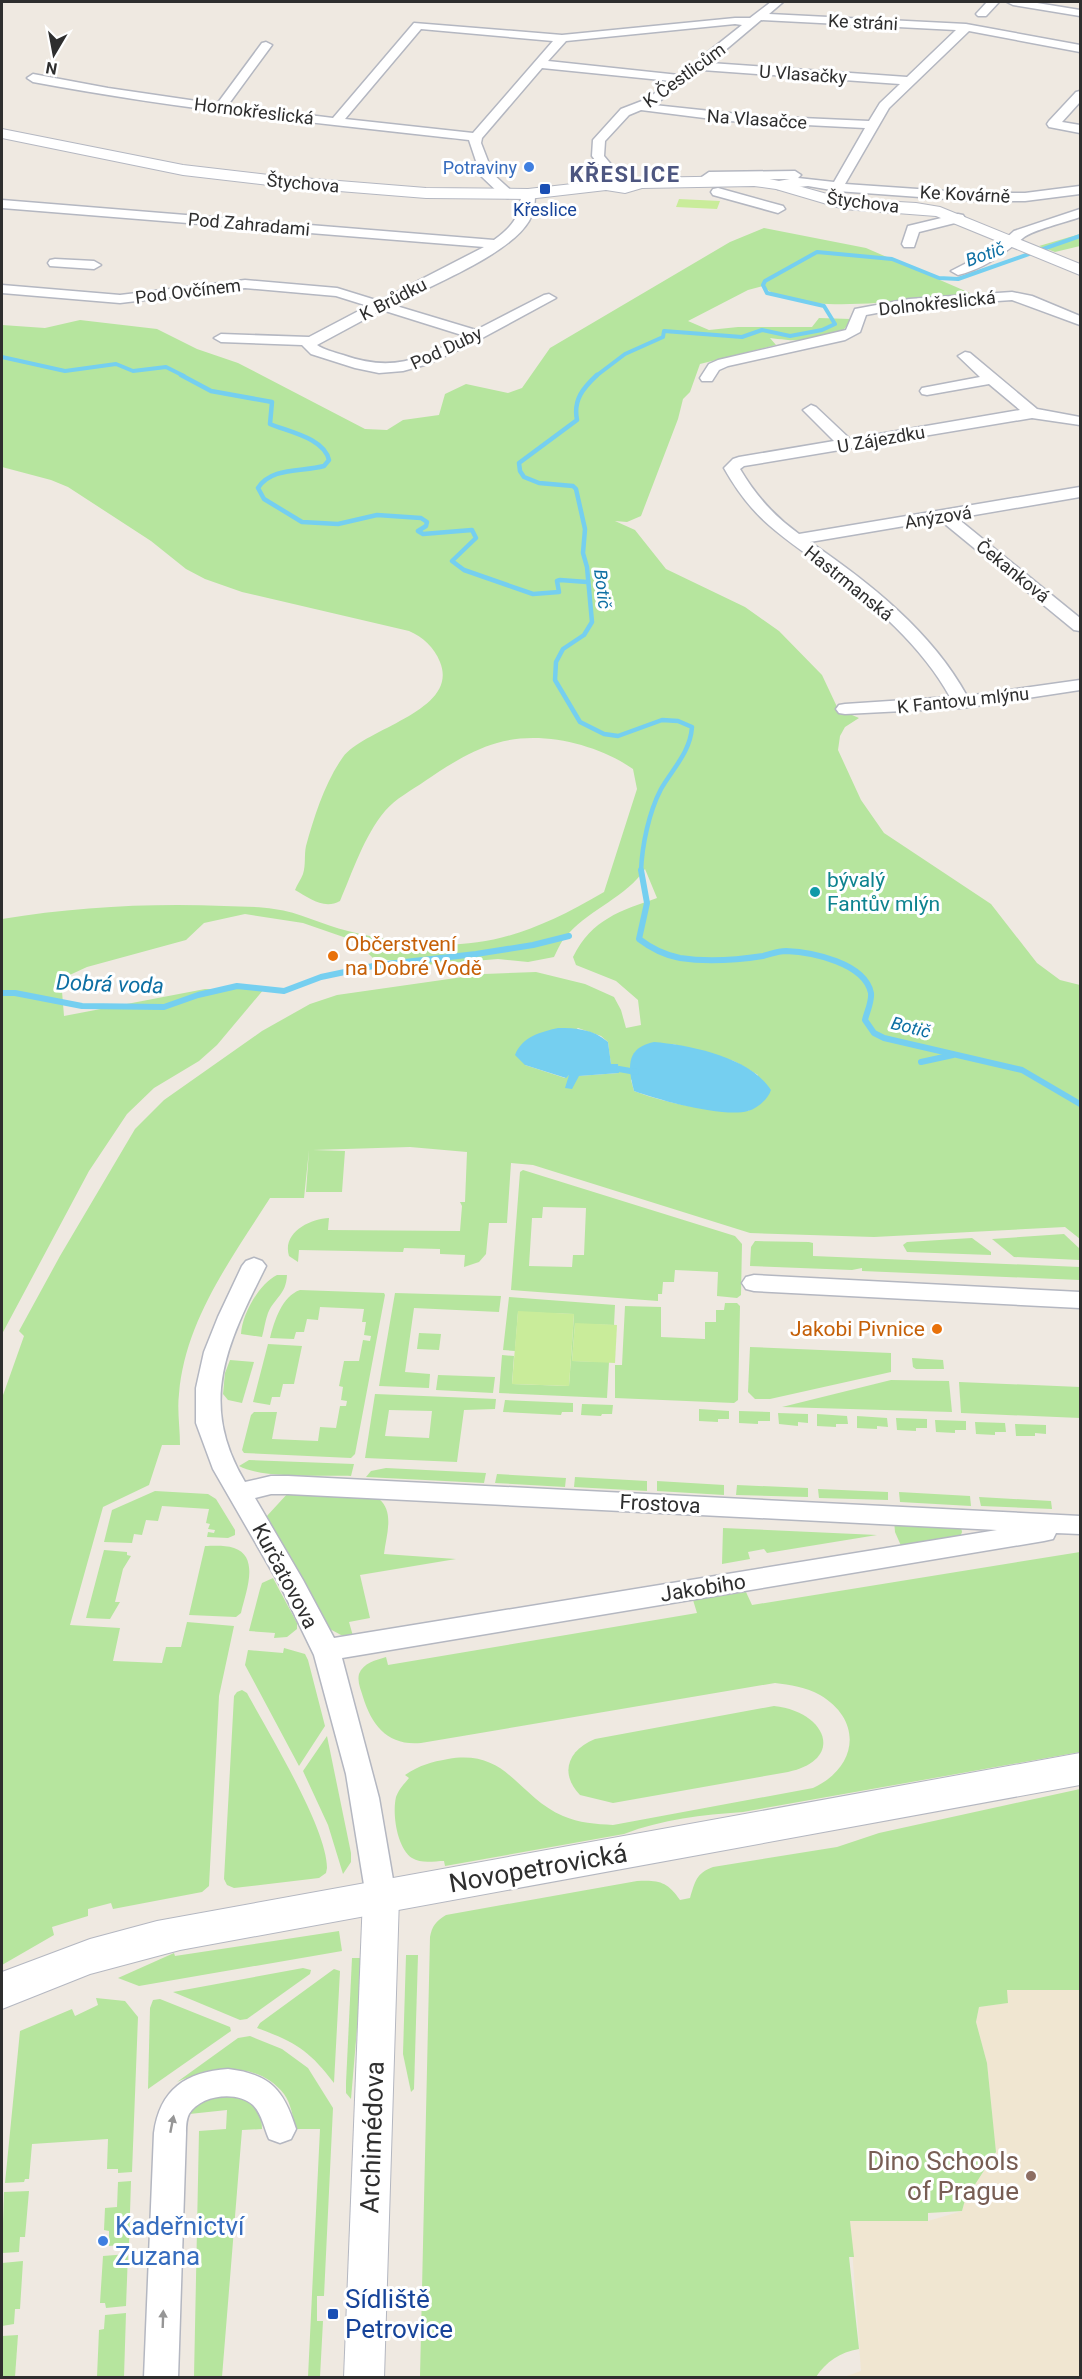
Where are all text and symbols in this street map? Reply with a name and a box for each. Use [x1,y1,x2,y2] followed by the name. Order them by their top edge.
[827,10,899,34] street label: Ke stráni
[24,24,84,84] north arrow
[639,38,729,112] street label: K Čestlicům
[44,58,59,79] text: N
[758,60,848,88] street label: U Vlasačky
[193,93,315,129] street label: Hornokřeslická
[706,105,808,133] street label: Na Vlasačce
[443,157,517,178] place label: Potraviny
[522,160,536,174] marker: Potraviny
[569,162,681,187] district label: KŘESLICE
[266,169,340,197] street label: Štychova
[919,181,1011,207] street label: Ke Kovárně
[538,182,552,196] marker: Křeslice
[826,187,900,217] street label: Štychova
[513,199,577,220] place label: Křeslice
[187,208,311,240] street label: Pod Zahradami
[963,238,1007,270] water label: Botič
[356,273,430,325] street label: K Brůdku
[134,274,242,308] street label: Pod Ovčínem
[877,286,997,320] street label: Dolnokřeslická
[407,322,485,374] street label: Pod Duby
[836,421,926,457] street label: U Zájezdku
[903,501,973,533] street label: Anýzová
[972,535,1054,607] street label: Čekanková
[801,541,897,625] street label: Hastrmanská
[590,568,616,610] water label: Botič
[896,683,1030,717] street label: K Fantovu mlýnu
[827,868,940,916] place label: bývalý Fantův mlýn
[808,885,822,899] marker: bývalý Fantův mlýn
[345,932,482,980] place label: Občerstvení na Dobré Vodě
[326,949,340,963] marker: Občerstvení na Dobré Vodě
[56,970,164,998] water label: Dobrá voda
[889,1012,933,1042] water label: Botič
[790,1317,925,1341] place label: Jakobi Pivnice
[930,1322,944,1336] marker: Jakobi Pivnice
[619,1490,701,1518] street label: Frostova
[247,1519,323,1633] street label: Kurčatovova
[659,1569,747,1607] street label: Jakobiho
[447,1838,629,1898] street label: Novopetrovická
[354,2060,390,2214] street label: Archimédova
[168,2115,177,2134] one-way arrow
[867,2146,1019,2206] place label: Dino Schools of Prague
[1024,2169,1038,2183] marker: Dino Schools of Prague
[115,2211,246,2271] place label: Kadeřnictví Zuzana
[96,2234,110,2248] marker: Kadeřnictví Zuzana
[345,2284,453,2344] place label: Sídliště Petrovice
[326,2307,340,2321] marker: Sídliště Petrovice
[159,2310,168,2329] one-way arrow

